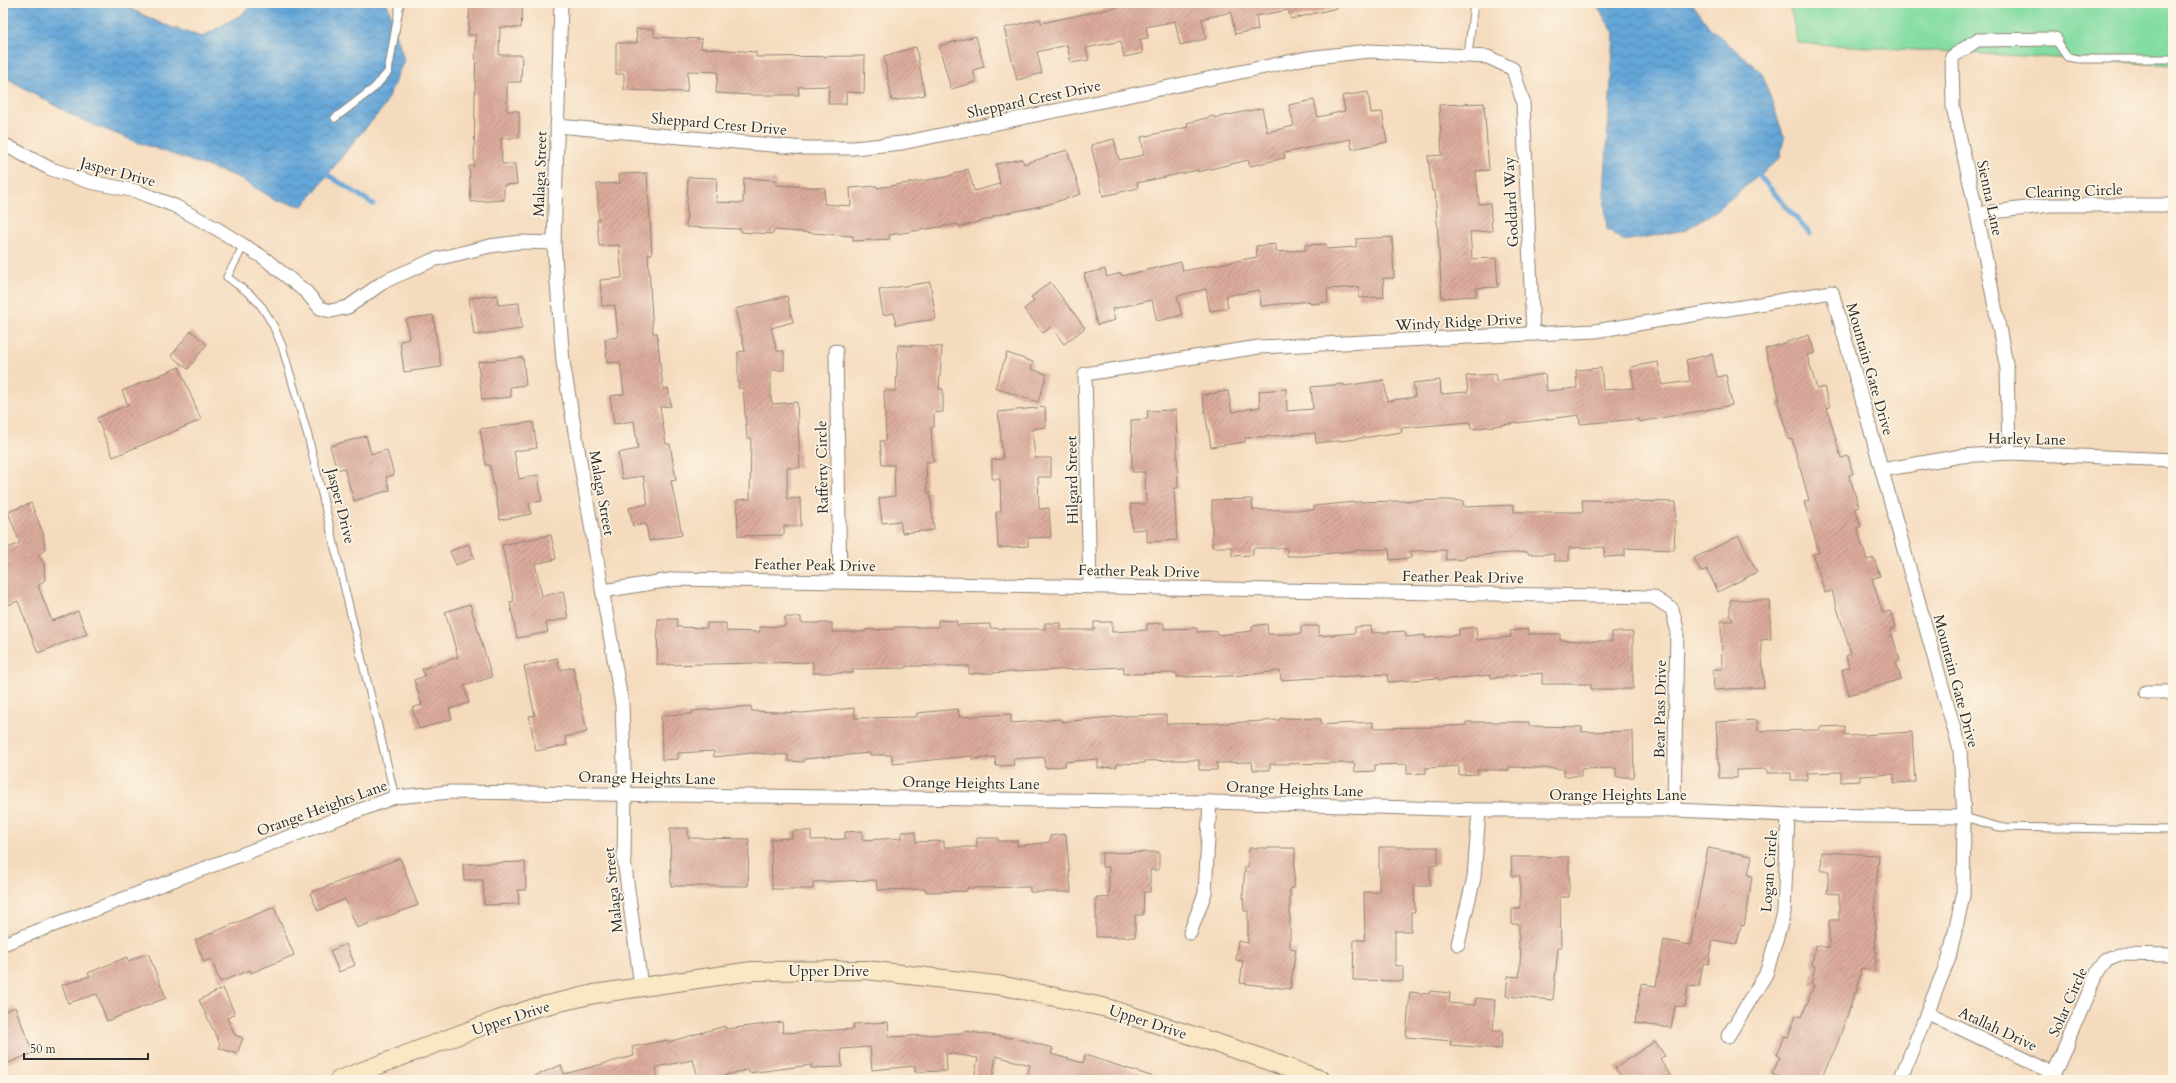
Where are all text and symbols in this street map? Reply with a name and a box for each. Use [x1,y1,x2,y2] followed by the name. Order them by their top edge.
[965,75,1103,123] street label: Sheppard Crest Drive
[650,108,788,140] street label: Sheppard Crest Drive
[529,130,552,217] street label: Malaga Street
[76,152,158,192] street label: Jasper Drive
[1499,156,1523,248] street label: Goddard Way
[1972,158,2008,238] street label: Sienna Lane
[2025,179,2123,203] street label: Clearing Circle
[1841,300,1899,438] street label: Mountain Gate Drive
[1394,309,1523,335] street label: Windy Ridge Drive
[811,420,833,514] street label: Rafferty Circle
[1988,428,2066,450] street label: Harley Lane
[1061,435,1083,525] street label: Hilgard Street
[585,449,619,537] street label: Malaga Street
[321,464,360,546] street label: Jasper Drive
[754,554,876,576] street label: Feather Peak Drive
[1078,560,1200,582] street label: Feather Peak Drive
[1402,566,1524,588] street label: Feather Peak Drive
[1929,612,1983,750] street label: Mountain Gate Drive
[1649,659,1671,759] street label: Bear Pass Drive
[578,767,716,789] street label: Orange Heights Lane
[902,772,1040,794] street label: Orange Heights Lane
[254,775,390,841] street label: Orange Heights Lane
[1226,777,1364,801] street label: Orange Heights Lane
[1549,785,1687,805] street label: Orange Heights Lane
[1756,829,1782,913] street label: Logan Circle
[599,846,627,934] street label: Malaga Street
[789,961,870,981] street label: Upper Drive
[2044,964,2092,1040] street label: Solar Circle
[469,996,553,1040] street label: Upper Drive
[1106,1000,1190,1044] street label: Upper Drive
[1955,1002,2041,1056] street label: Atallah Drive
[24,1035,148,1061] scale bar
[30,1041,57,1057] text: 50 m

